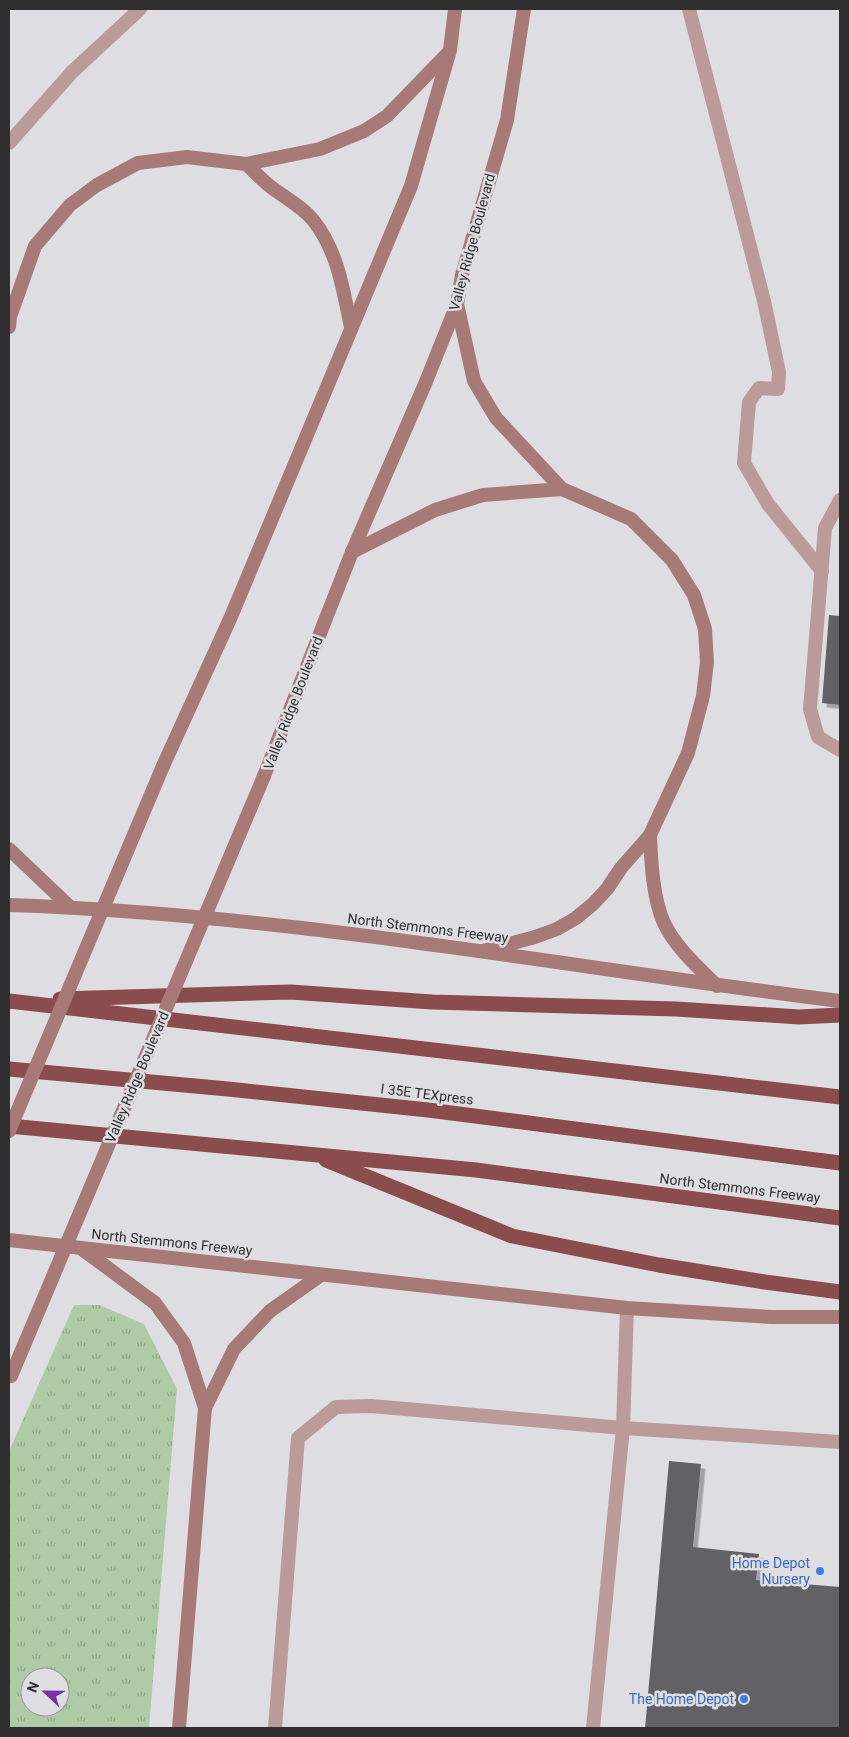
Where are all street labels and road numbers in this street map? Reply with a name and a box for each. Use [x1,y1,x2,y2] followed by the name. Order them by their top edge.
[446,172,498,312] street label: Valley Ridge Boulevard
[260,634,326,772] street label: Valley Ridge Boulevard
[347,910,510,946] street label: North Stemmons Freeway
[102,1009,172,1145] street label: Valley Ridge Boulevard
[380,1080,474,1108] street label: I 35E TEXpress
[659,1170,822,1206] street label: North Stemmons Freeway
[91,1226,254,1258] street label: North Stemmons Freeway

